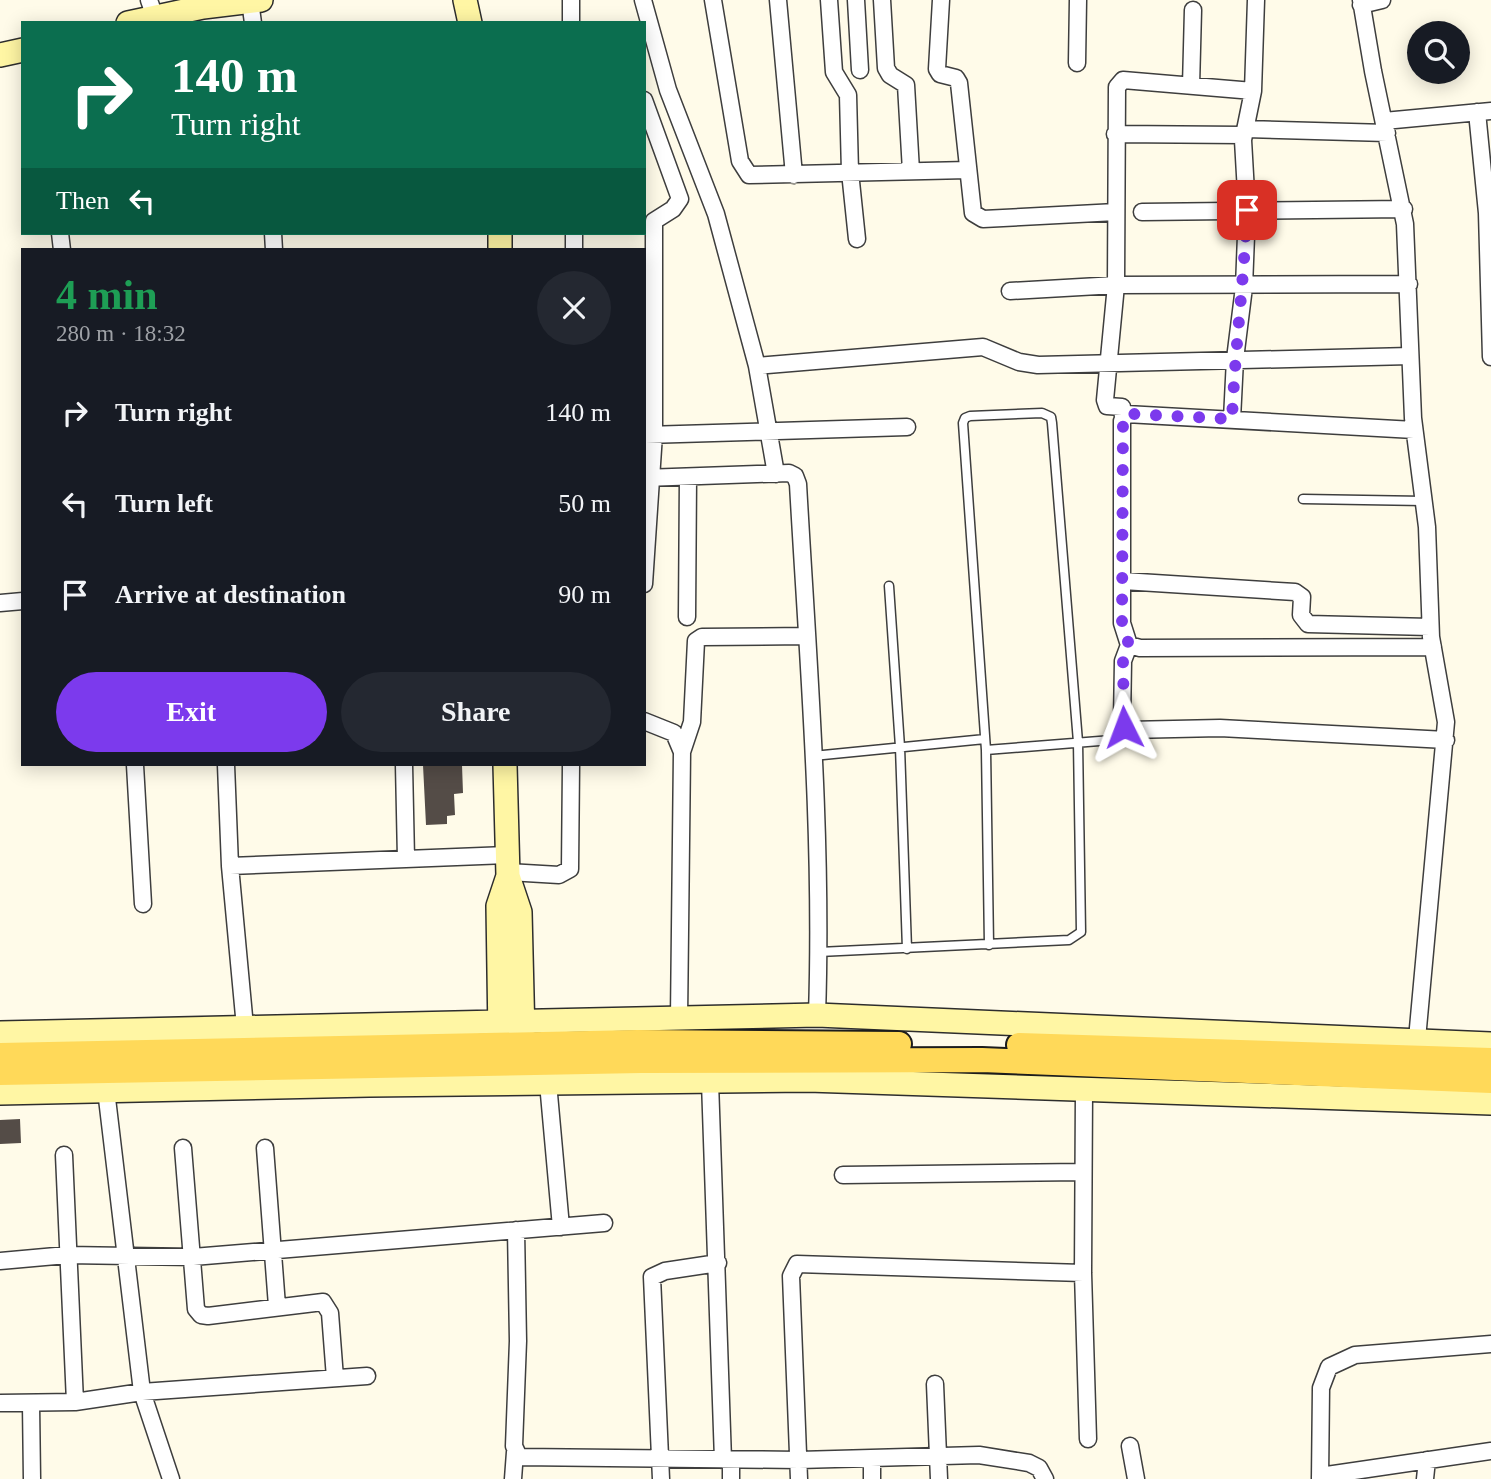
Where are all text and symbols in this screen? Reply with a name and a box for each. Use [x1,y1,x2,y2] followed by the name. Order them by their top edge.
[1407,21,1470,84] map controls
[1407,21,1470,84] button: search
[171,48,298,103] text: 140 m
[56,49,147,140] icon: right
[171,106,301,142] text: Turn right
[1217,180,1277,240] pin
[123,182,161,220] icon: left
[56,186,109,215] text: Then
[1228,191,1266,229] icon: arrive
[537,271,611,345] button: close
[56,272,158,318] text: 4 min
[56,321,186,346] text: 280 m · 18:32
[56,394,94,432] icon: right
[115,398,232,427] text: Turn right
[545,398,611,427] text: 140 m
[56,485,94,523] icon: left
[115,489,213,518] text: Turn left
[558,489,611,518] text: 50 m
[56,576,94,614] icon: arrive
[115,580,346,609] text: Arrive at destination
[558,580,611,609] text: 90 m
[56,672,327,752] button: Exit
[341,672,611,752] button: Share
[1087,690,1161,764] position arrow

